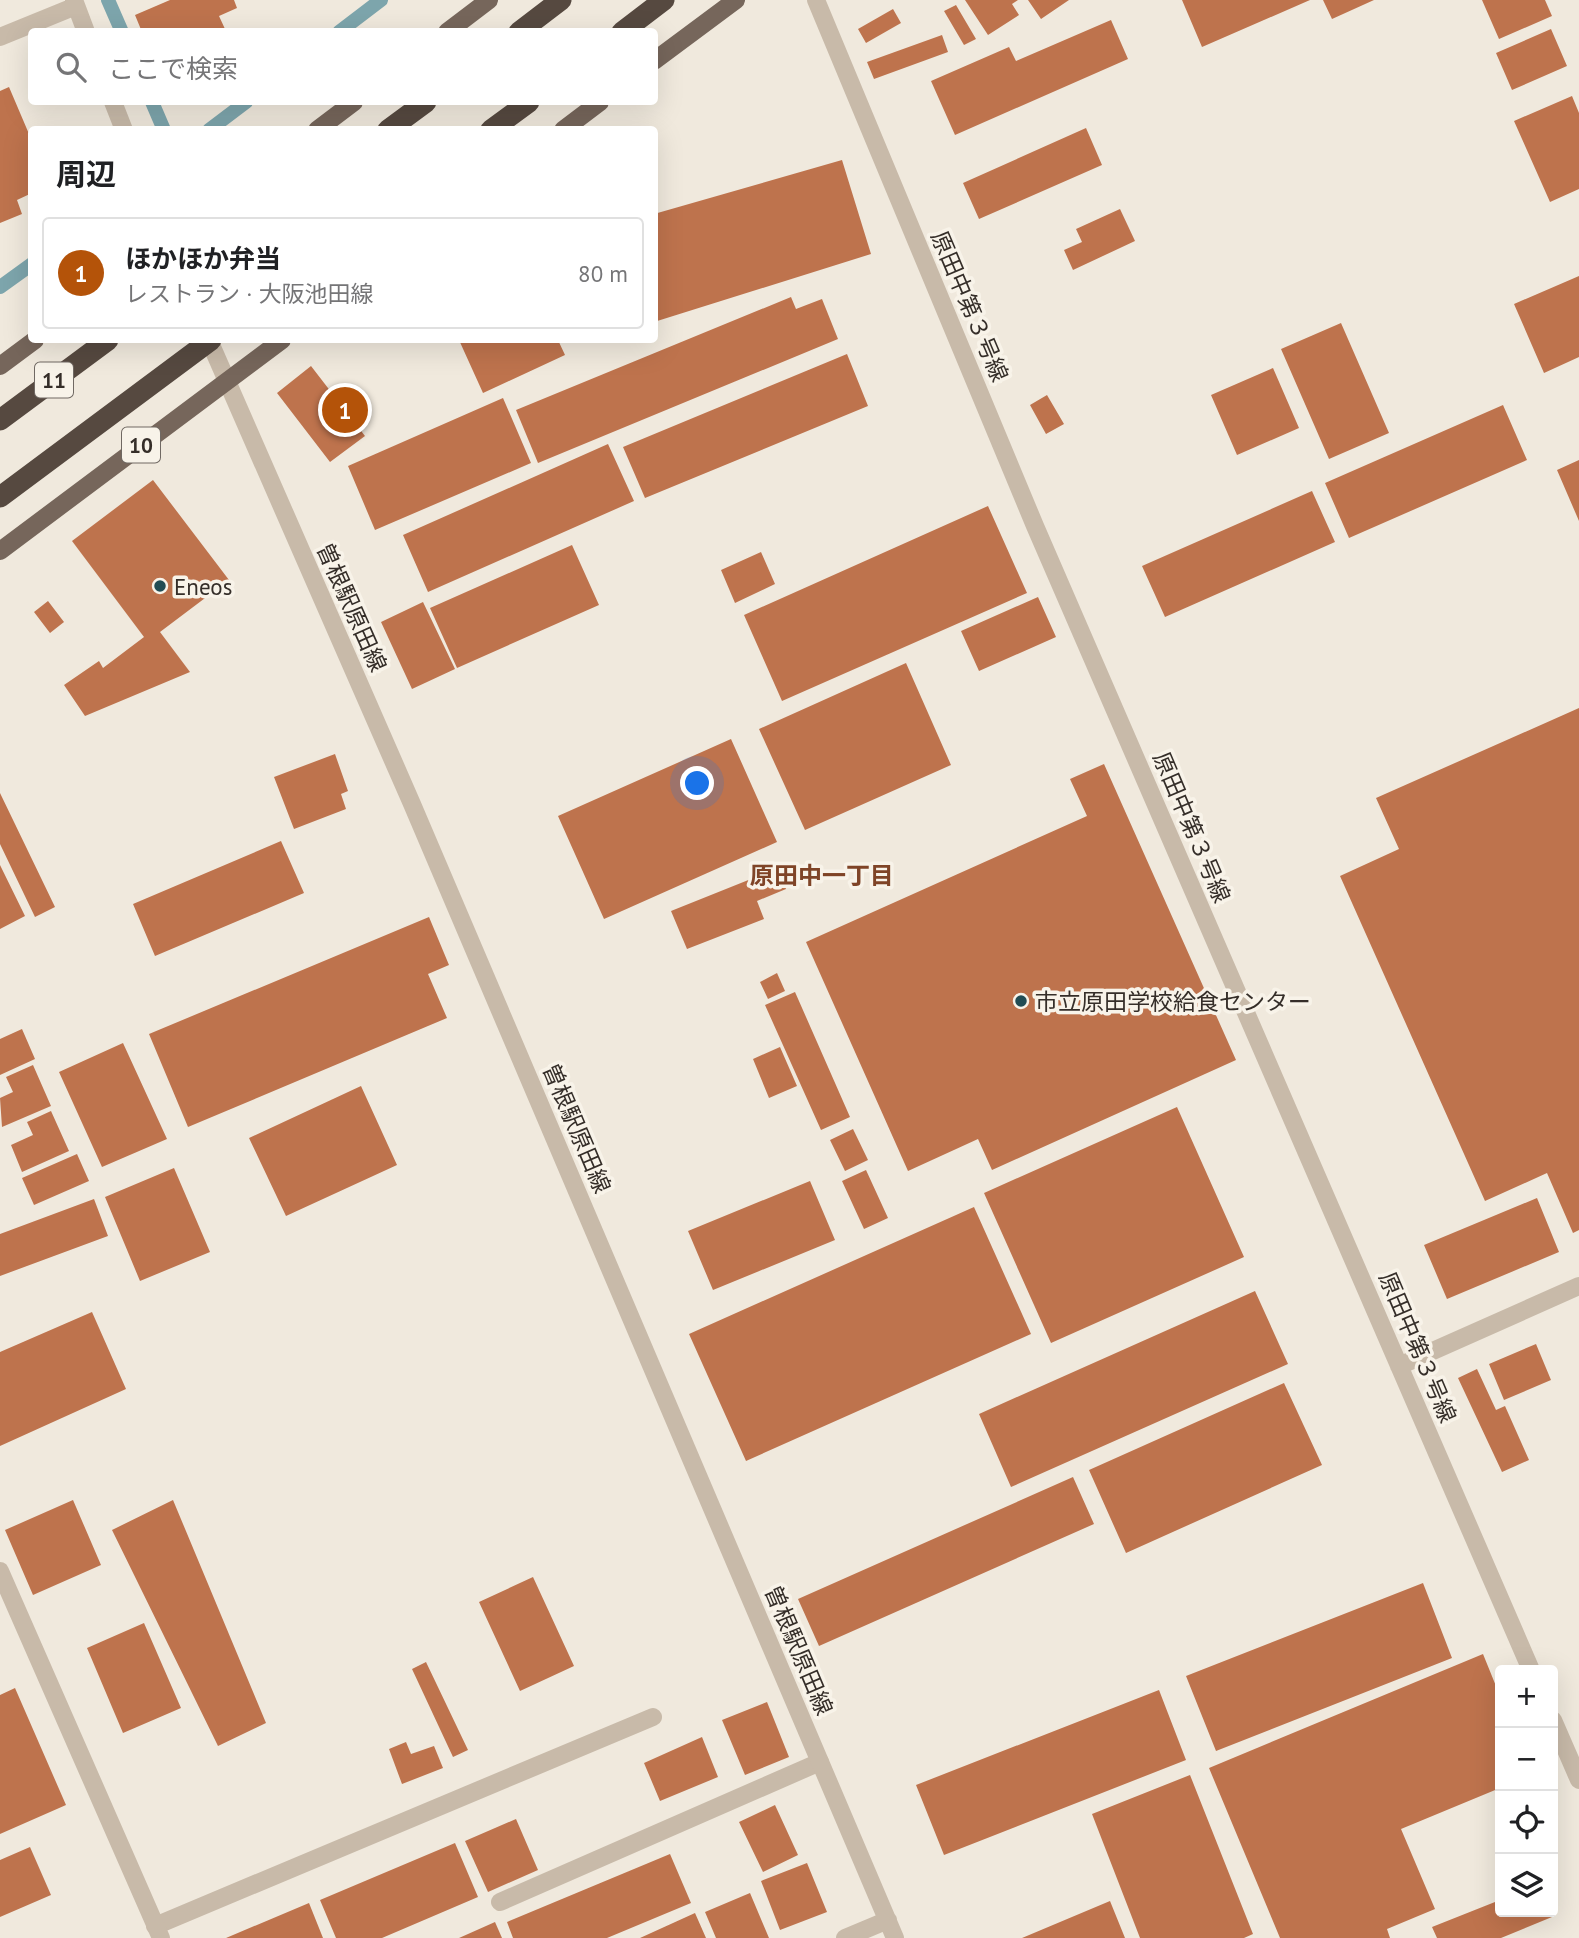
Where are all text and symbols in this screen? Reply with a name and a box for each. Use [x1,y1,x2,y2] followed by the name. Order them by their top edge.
[28,28,658,105] search box
[52,48,90,86] icon: search
[108,52,238,85] text: ここで検索
[56,154,116,193] text: 周辺
[925,226,1015,386] street label: 原田中第３号線
[125,242,281,275] text: ほかほか弁当
[74,259,88,288] text: 1
[578,259,628,288] text: 80 m
[125,279,373,308] text: レストラン · 大阪池田線
[35,362,73,398] road number: 11
[322,384,368,436] pin: 1
[122,428,160,462] road number: 10
[311,538,393,676] street label: 曽根駅原田線
[174,572,232,601] place label: Eneos
[152,578,168,594] marker: Eneos
[1147,747,1237,907] street label: 原田中第３号線
[680,766,714,800] your location
[750,860,894,891] district label: 原田中一丁目
[1035,987,1311,1016] place label: 市立原田学校給食センター
[1013,993,1029,1009] marker: 市立原田学校給食センター
[537,1059,617,1197] street label: 曽根駅原田線
[1373,1267,1463,1427] street label: 原田中第３号線
[759,1581,839,1719] street label: 曽根駅原田線
[1495,1665,1558,1917] map controls
[1495,1665,1558,1728] button: +
[1495,1728,1558,1791] button: −
[1495,1791,1558,1854] button: locate
[1495,1854,1558,1917] button: layers

